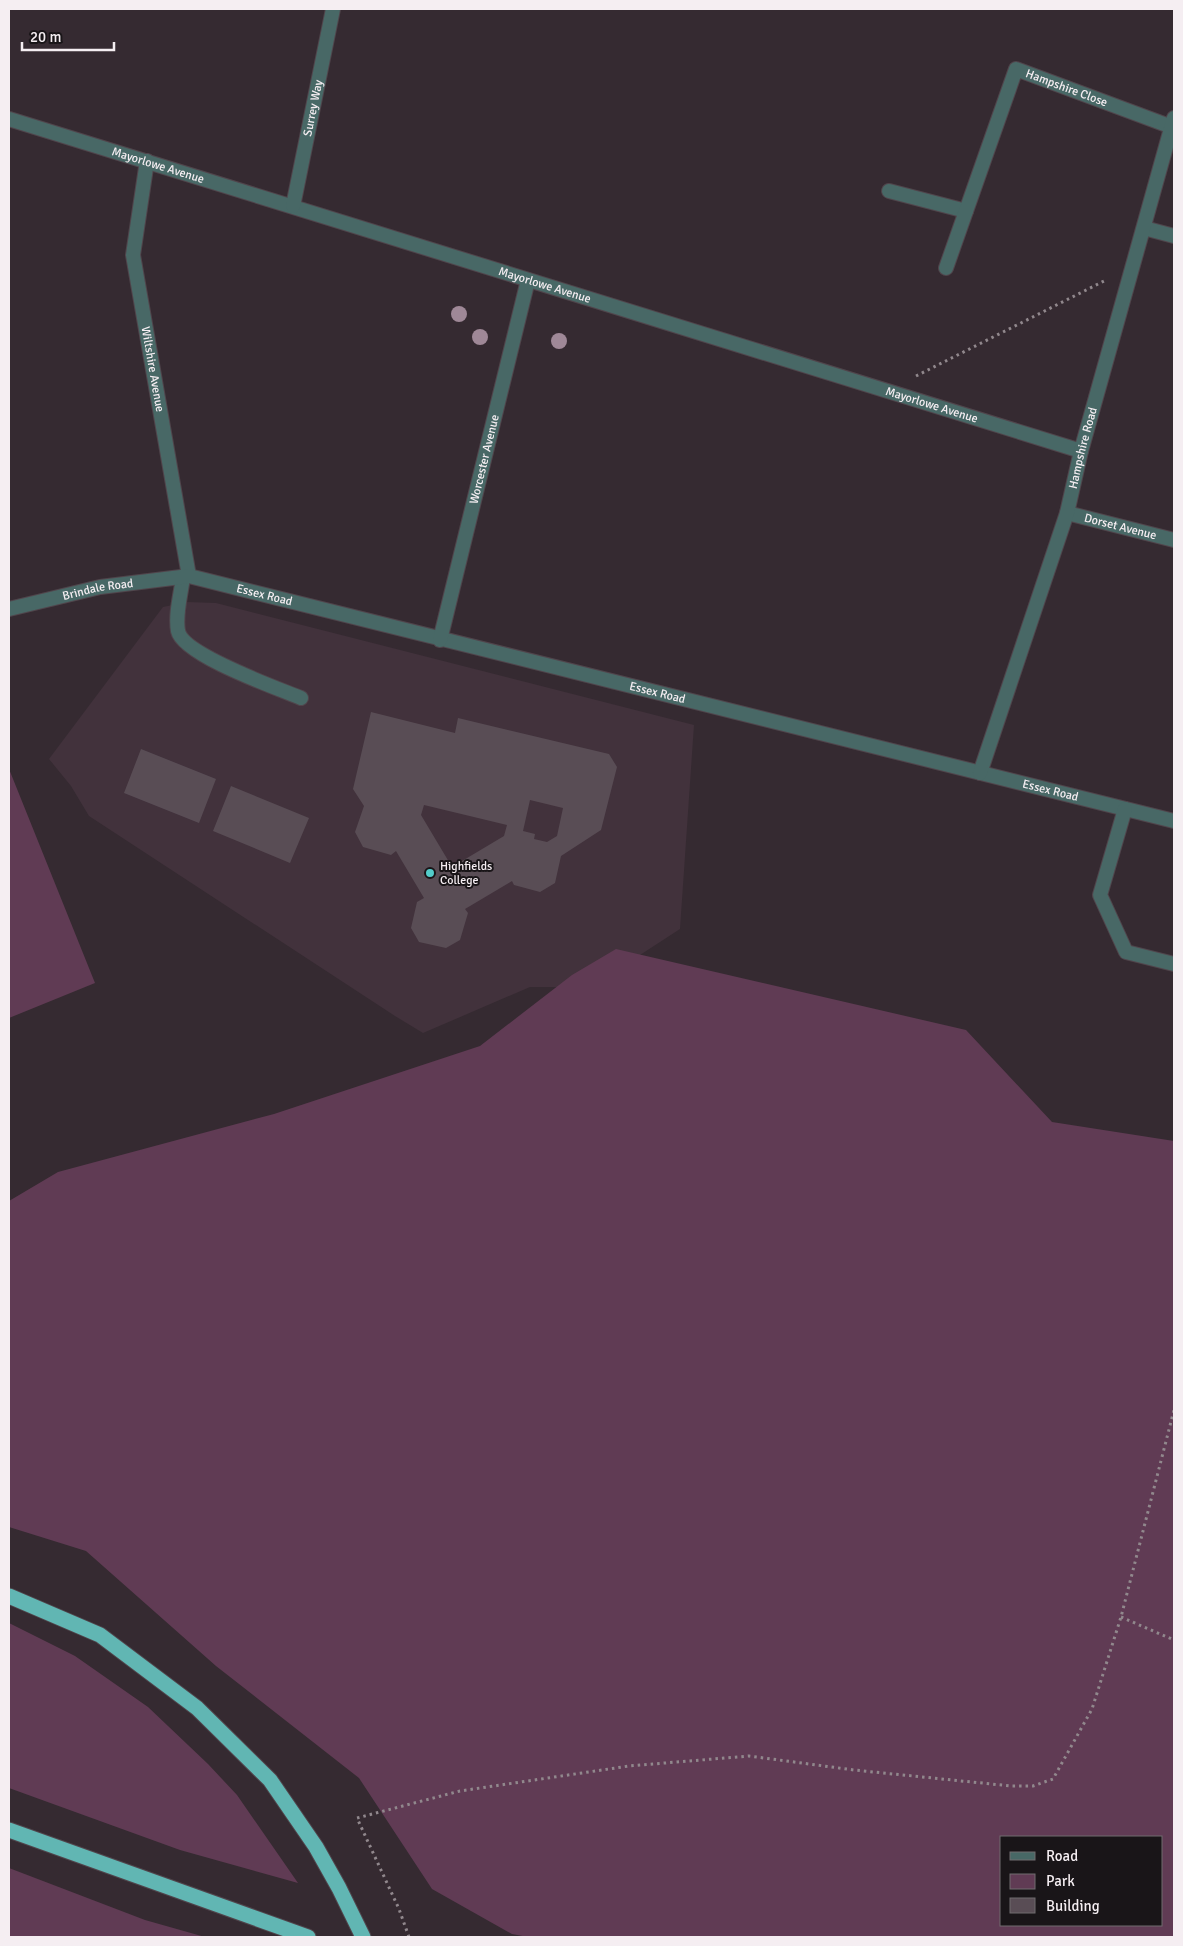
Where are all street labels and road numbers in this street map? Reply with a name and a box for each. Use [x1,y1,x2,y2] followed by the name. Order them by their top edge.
[1024,66,1110,110] street label: Hampshire Close
[300,78,326,138] street label: Surrey Way
[110,144,206,187] street label: Mayorlowe Avenue
[497,264,593,306] street label: Mayorlowe Avenue
[138,325,168,413] street label: Wiltshire Avenue
[884,383,980,426] street label: Mayorlowe Avenue
[1065,405,1100,490] street label: Hampshire Road
[466,413,502,506] street label: Worcester Avenue
[1083,510,1158,543] street label: Dorset Avenue
[61,575,134,603] street label: Brindale Road
[235,581,294,609] street label: Essex Road
[628,678,687,707] street label: Essex Road
[1021,776,1080,804] street label: Essex Road

